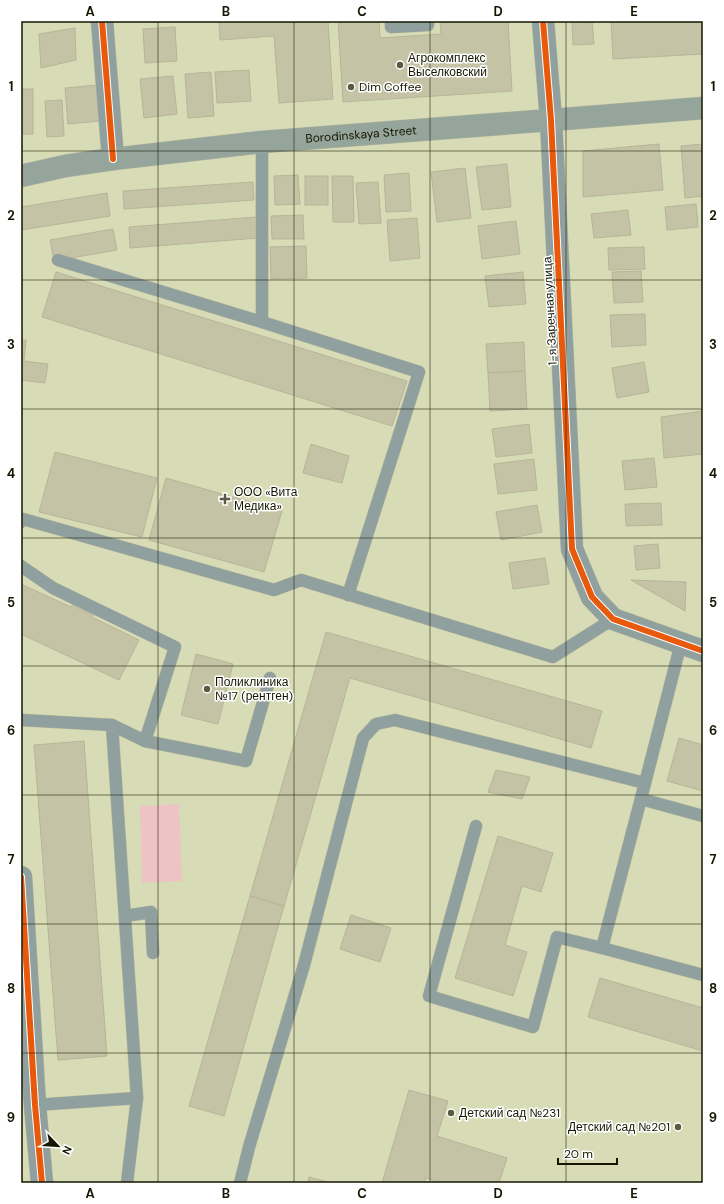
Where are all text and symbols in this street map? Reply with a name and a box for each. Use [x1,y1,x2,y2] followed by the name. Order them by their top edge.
[85,3,95,20] text: A
[222,3,230,20] text: B
[357,3,367,20] text: C
[493,3,503,20] text: D
[630,3,638,20] text: E
[408,50,487,80] place label: Агрокомплекс Выселковский
[395,60,405,70] marker: Агрокомплекс Выселковский
[9,78,13,95] text: 1
[711,78,715,95] text: 1
[359,79,421,95] place label: Dim Coffee
[346,82,356,92] marker: Dim Coffee
[305,122,418,147] street label: Borodinskaya Street
[7,207,15,224] text: 2
[709,207,717,224] text: 2
[539,256,561,366] street label: 1-я Заречная улица
[7,336,15,353] text: 3
[709,336,717,353] text: 3
[7,465,15,482] text: 4
[709,465,717,482] text: 4
[234,484,298,514] place label: ООО «Вита Медика»
[219,493,231,505] marker: ООО «Вита Медика»
[7,594,15,611] text: 5
[709,594,717,611] text: 5
[215,674,293,704] place label: Поликлиника №17 (рентген)
[202,684,212,694] marker: Поликлиника №17 (рентген)
[7,722,15,739] text: 6
[709,722,717,739] text: 6
[8,851,15,868] text: 7
[710,851,717,868] text: 7
[7,980,15,997] text: 8
[709,980,717,997] text: 8
[459,1105,560,1121] place label: Детский сад №231
[446,1108,456,1118] marker: Детский сад №231
[7,1109,15,1126] text: 9
[709,1109,717,1126] text: 9
[568,1119,670,1135] place label: Детский сад №201
[673,1122,683,1132] marker: Детский сад №201
[38,1126,78,1166] north arrow
[558,1140,617,1166] scale bar
[59,1144,75,1157] text: N
[564,1146,593,1162] text: 20 m
[85,1185,95,1202] text: A
[222,1185,230,1202] text: B
[357,1185,367,1202] text: C
[493,1185,503,1202] text: D
[630,1185,638,1202] text: E

